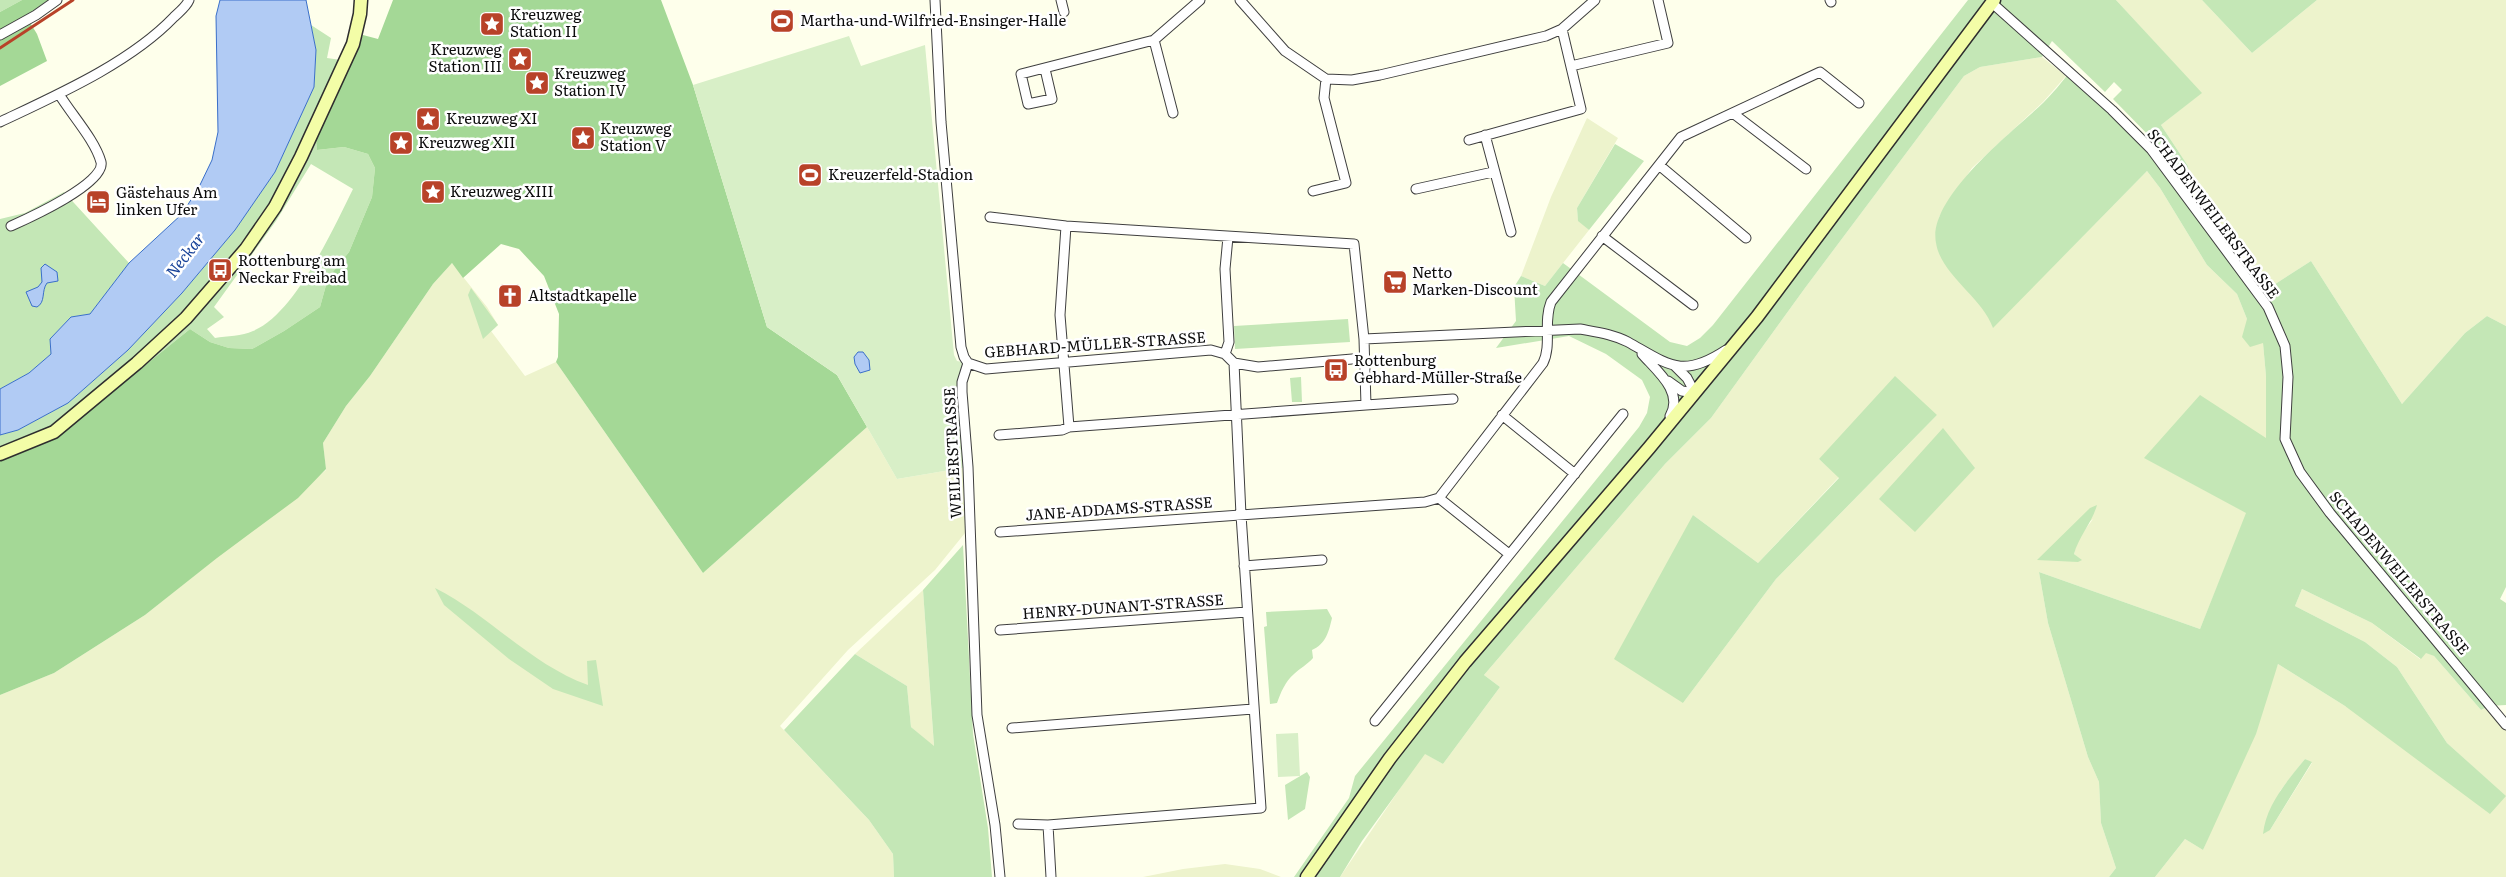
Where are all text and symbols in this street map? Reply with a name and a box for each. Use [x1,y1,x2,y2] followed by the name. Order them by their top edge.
[510,2,582,42] place label: Kreuzweg Station II
[769,8,795,34] sports icon: Martha-und-Wilfried-Ensinger-Halle
[800,8,1066,31] place label: Martha-und-Wilfried-Ensinger-Halle
[479,11,505,37] place icon: Kreuzweg Station II
[429,37,503,77] place label: Kreuzweg Station III
[507,46,533,72] place icon: Kreuzweg Station III
[554,61,626,101] place label: Kreuzweg Station IV
[524,70,550,96] place icon: Kreuzweg Station IV
[415,106,441,132] place icon: Kreuzweg XI
[446,106,537,129] place label: Kreuzweg XI
[600,116,672,156] place label: Kreuzweg Station V
[2143,123,2286,303] street label: SCHADENWEILERSTRASSE
[570,125,596,151] place icon: Kreuzweg Station V
[388,130,414,156] place icon: Kreuzweg XII
[418,130,515,153] place label: Kreuzweg XII
[797,162,823,188] sports icon: Kreuzerfeld-Stadion
[828,162,973,185] place label: Kreuzerfeld-Stadion
[420,179,446,205] place icon: Kreuzweg XIII
[450,179,554,202] place label: Kreuzweg XIII
[116,180,218,220] place label: Gästehaus Am linken Ufer
[85,189,111,215] hotel icon: Gästehaus Am linken Ufer
[159,227,209,282] water label: Neckar
[238,248,347,288] place label: Rottenburg am Neckar Freibad
[207,257,233,283] bus stop icon: Rottenburg am Neckar Freibad
[1412,260,1538,300] place label: Netto Marken-Discount
[1382,269,1408,295] supermarket icon: Netto Marken-Discount
[497,283,523,309] church icon: Altstadtkapelle
[528,283,637,306] place label: Altstadtkapelle
[983,324,1206,363] street label: GEBHARD-MÜLLER-STRASSE
[1354,348,1522,388] place label: Rottenburg Gebhard-Müller-Straße
[1323,357,1349,383] bus stop icon: Rottenburg Gebhard-Müller-Straße
[937,387,966,519] street label: WEILERSTRASSE
[2325,485,2476,659] street label: SCHADENWEILERSTRASSE
[1025,489,1213,526] street label: JANE-ADDAMS-STRASSE
[1021,587,1224,624] street label: HENRY-DUNANT-STRASSE

